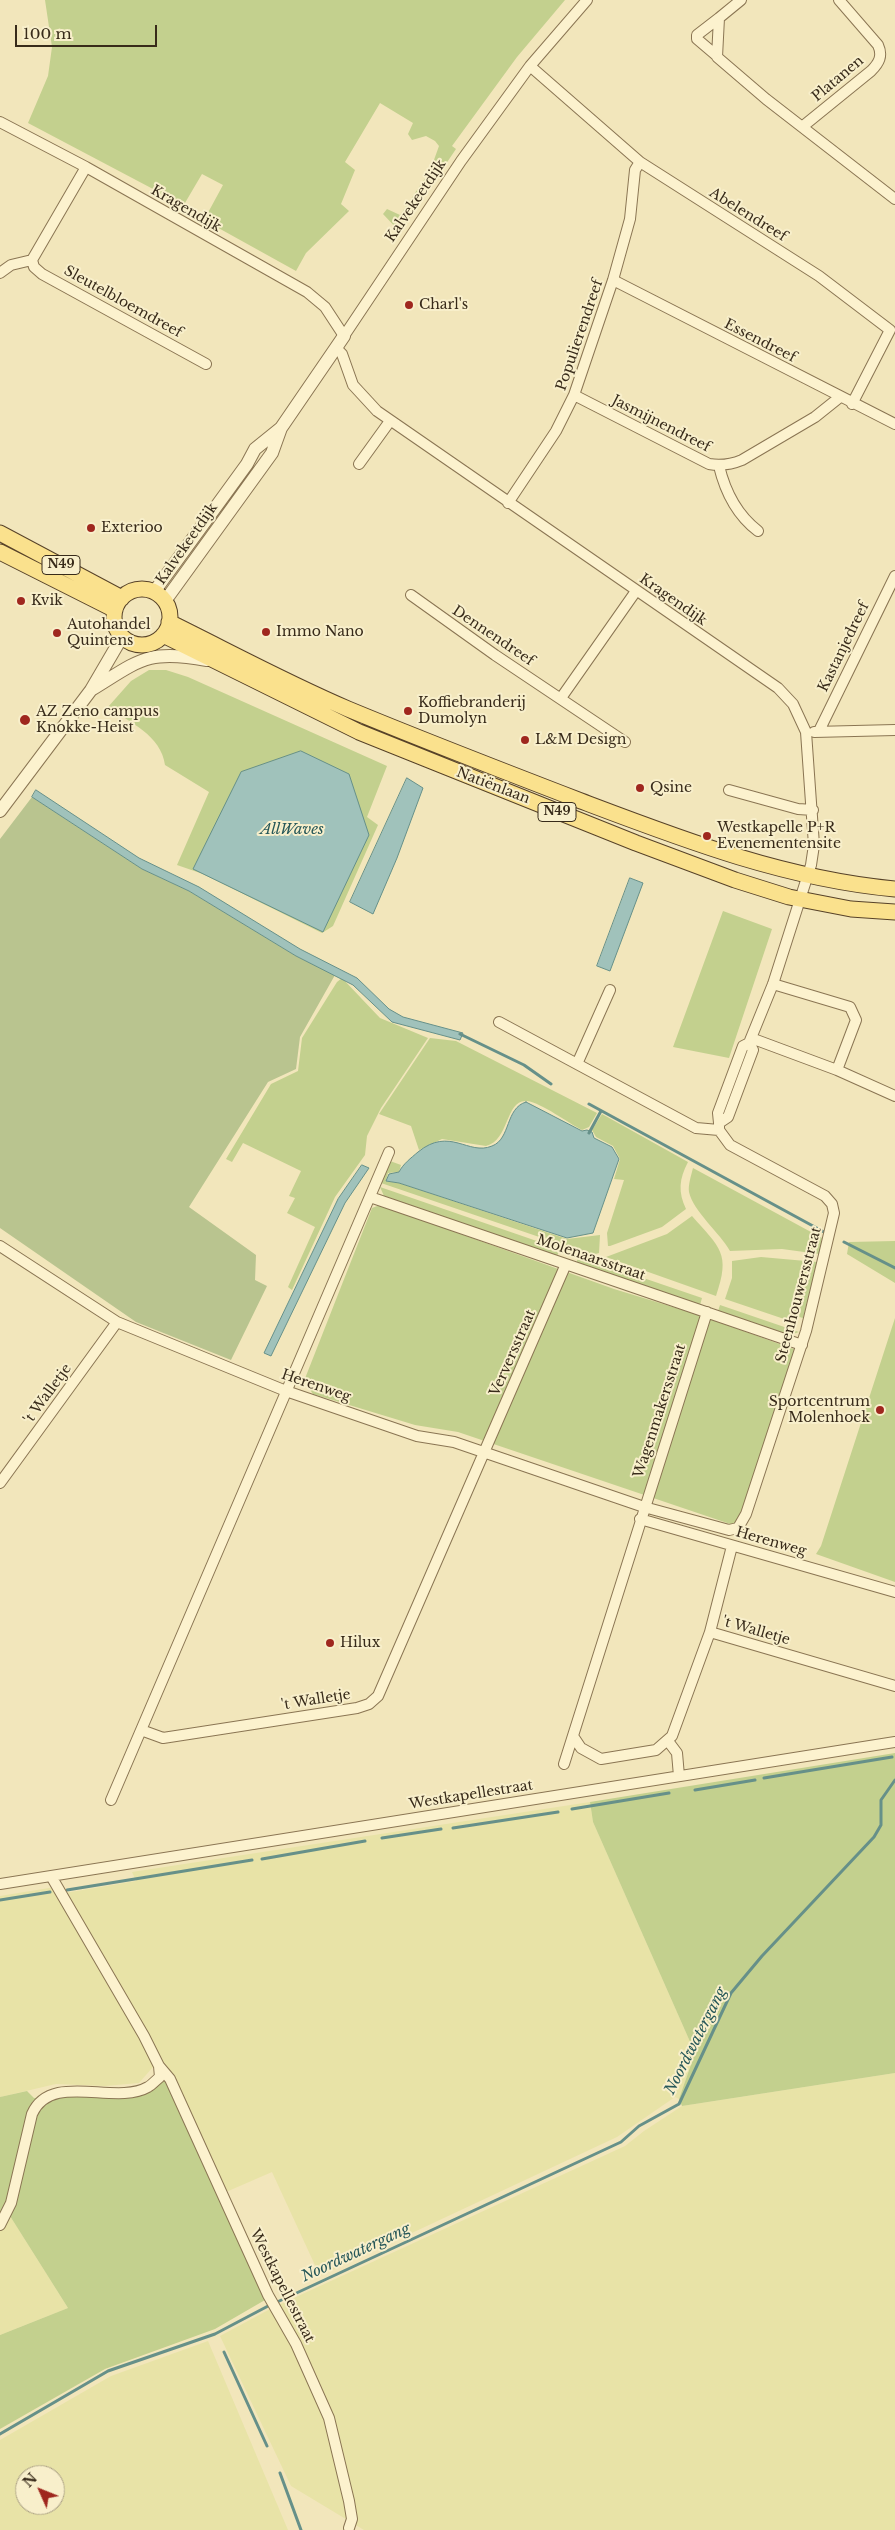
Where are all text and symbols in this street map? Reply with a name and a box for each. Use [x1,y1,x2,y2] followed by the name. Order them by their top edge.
[18,15,160,47] scale bar
[23,24,72,43] text: 100 m
[809,53,867,105] street label: Platanen
[382,157,450,245] street label: Kalvekeetdijk
[148,182,224,236] street label: Kragendijk
[706,185,790,245] street label: Abelendreef
[61,263,185,341] street label: Sleutelbloemdreef
[553,277,607,393] street label: Populierendreef
[419,297,468,313] place label: Charl's
[403,299,415,311] marker: Charl's
[721,316,799,366] street label: Essendreef
[609,392,713,456] street label: Jasmijnendreef
[153,500,221,588] street label: Kalvekeetdijk
[101,520,163,536] place label: Exterioo
[85,522,97,534] marker: Exterioo
[42,556,80,574] road number: N49
[636,571,710,629] street label: Kragendijk
[31,593,63,609] place label: Kvik
[15,595,27,607] marker: Kvik
[815,599,873,695] street label: Kastanjedreef
[449,602,537,670] street label: Dennendreef
[67,617,151,650] place label: Autohandel Quintens
[276,624,364,640] place label: Immo Nano
[260,626,272,638] marker: Immo Nano
[51,627,63,639] marker: Autohandel Quintens
[418,695,526,728] place label: Koffiebranderij Dumolyn
[36,704,159,736] place label: AZ Zeno campus Knokke-Heist
[402,705,414,717] marker: Koffiebranderij Dumolyn
[18,713,32,727] marker: AZ Zeno campus Knokke-Heist
[535,732,626,748] place label: L&M Design
[519,734,531,746] marker: L&M Design
[454,764,532,808] street label: Natiënlaan
[650,780,692,796] place label: Qsine
[634,782,646,794] marker: Qsine
[538,802,576,822] road number: N49
[717,820,841,852] place label: Westkapelle P+R Evenementensite
[260,821,324,839] water label: AllWaves
[701,830,713,842] marker: Westkapelle P+R Evenementensite
[773,1225,825,1365] street label: Steenhouwersstraat
[534,1232,648,1284] street label: Molenaarsstraat
[486,1307,540,1399] street label: Verversstraat
[630,1342,690,1480] street label: Wagenmakersstraat
[21,1361,75,1427] street label: 't Walletje
[279,1366,353,1406] street label: Herenweg
[769,1394,870,1426] place label: Sportcentrum Molenhoek
[874,1404,886,1416] marker: Sportcentrum Molenhoek
[734,1524,808,1560] street label: Herenweg
[720,1613,792,1649] street label: 't Walletje
[340,1635,380,1651] place label: Hilux
[324,1637,336,1649] marker: Hilux
[280,1686,352,1714] street label: 't Walletje
[408,1777,534,1813] street label: Westkapellestraat
[661,1984,731,2098] water label: Noordwatergang
[299,2220,413,2286] water label: Noordwatergang
[246,2226,318,2346] street label: Westkapellestraat
[15,2465,65,2515] north arrow
[19,2469,41,2491] text: N

